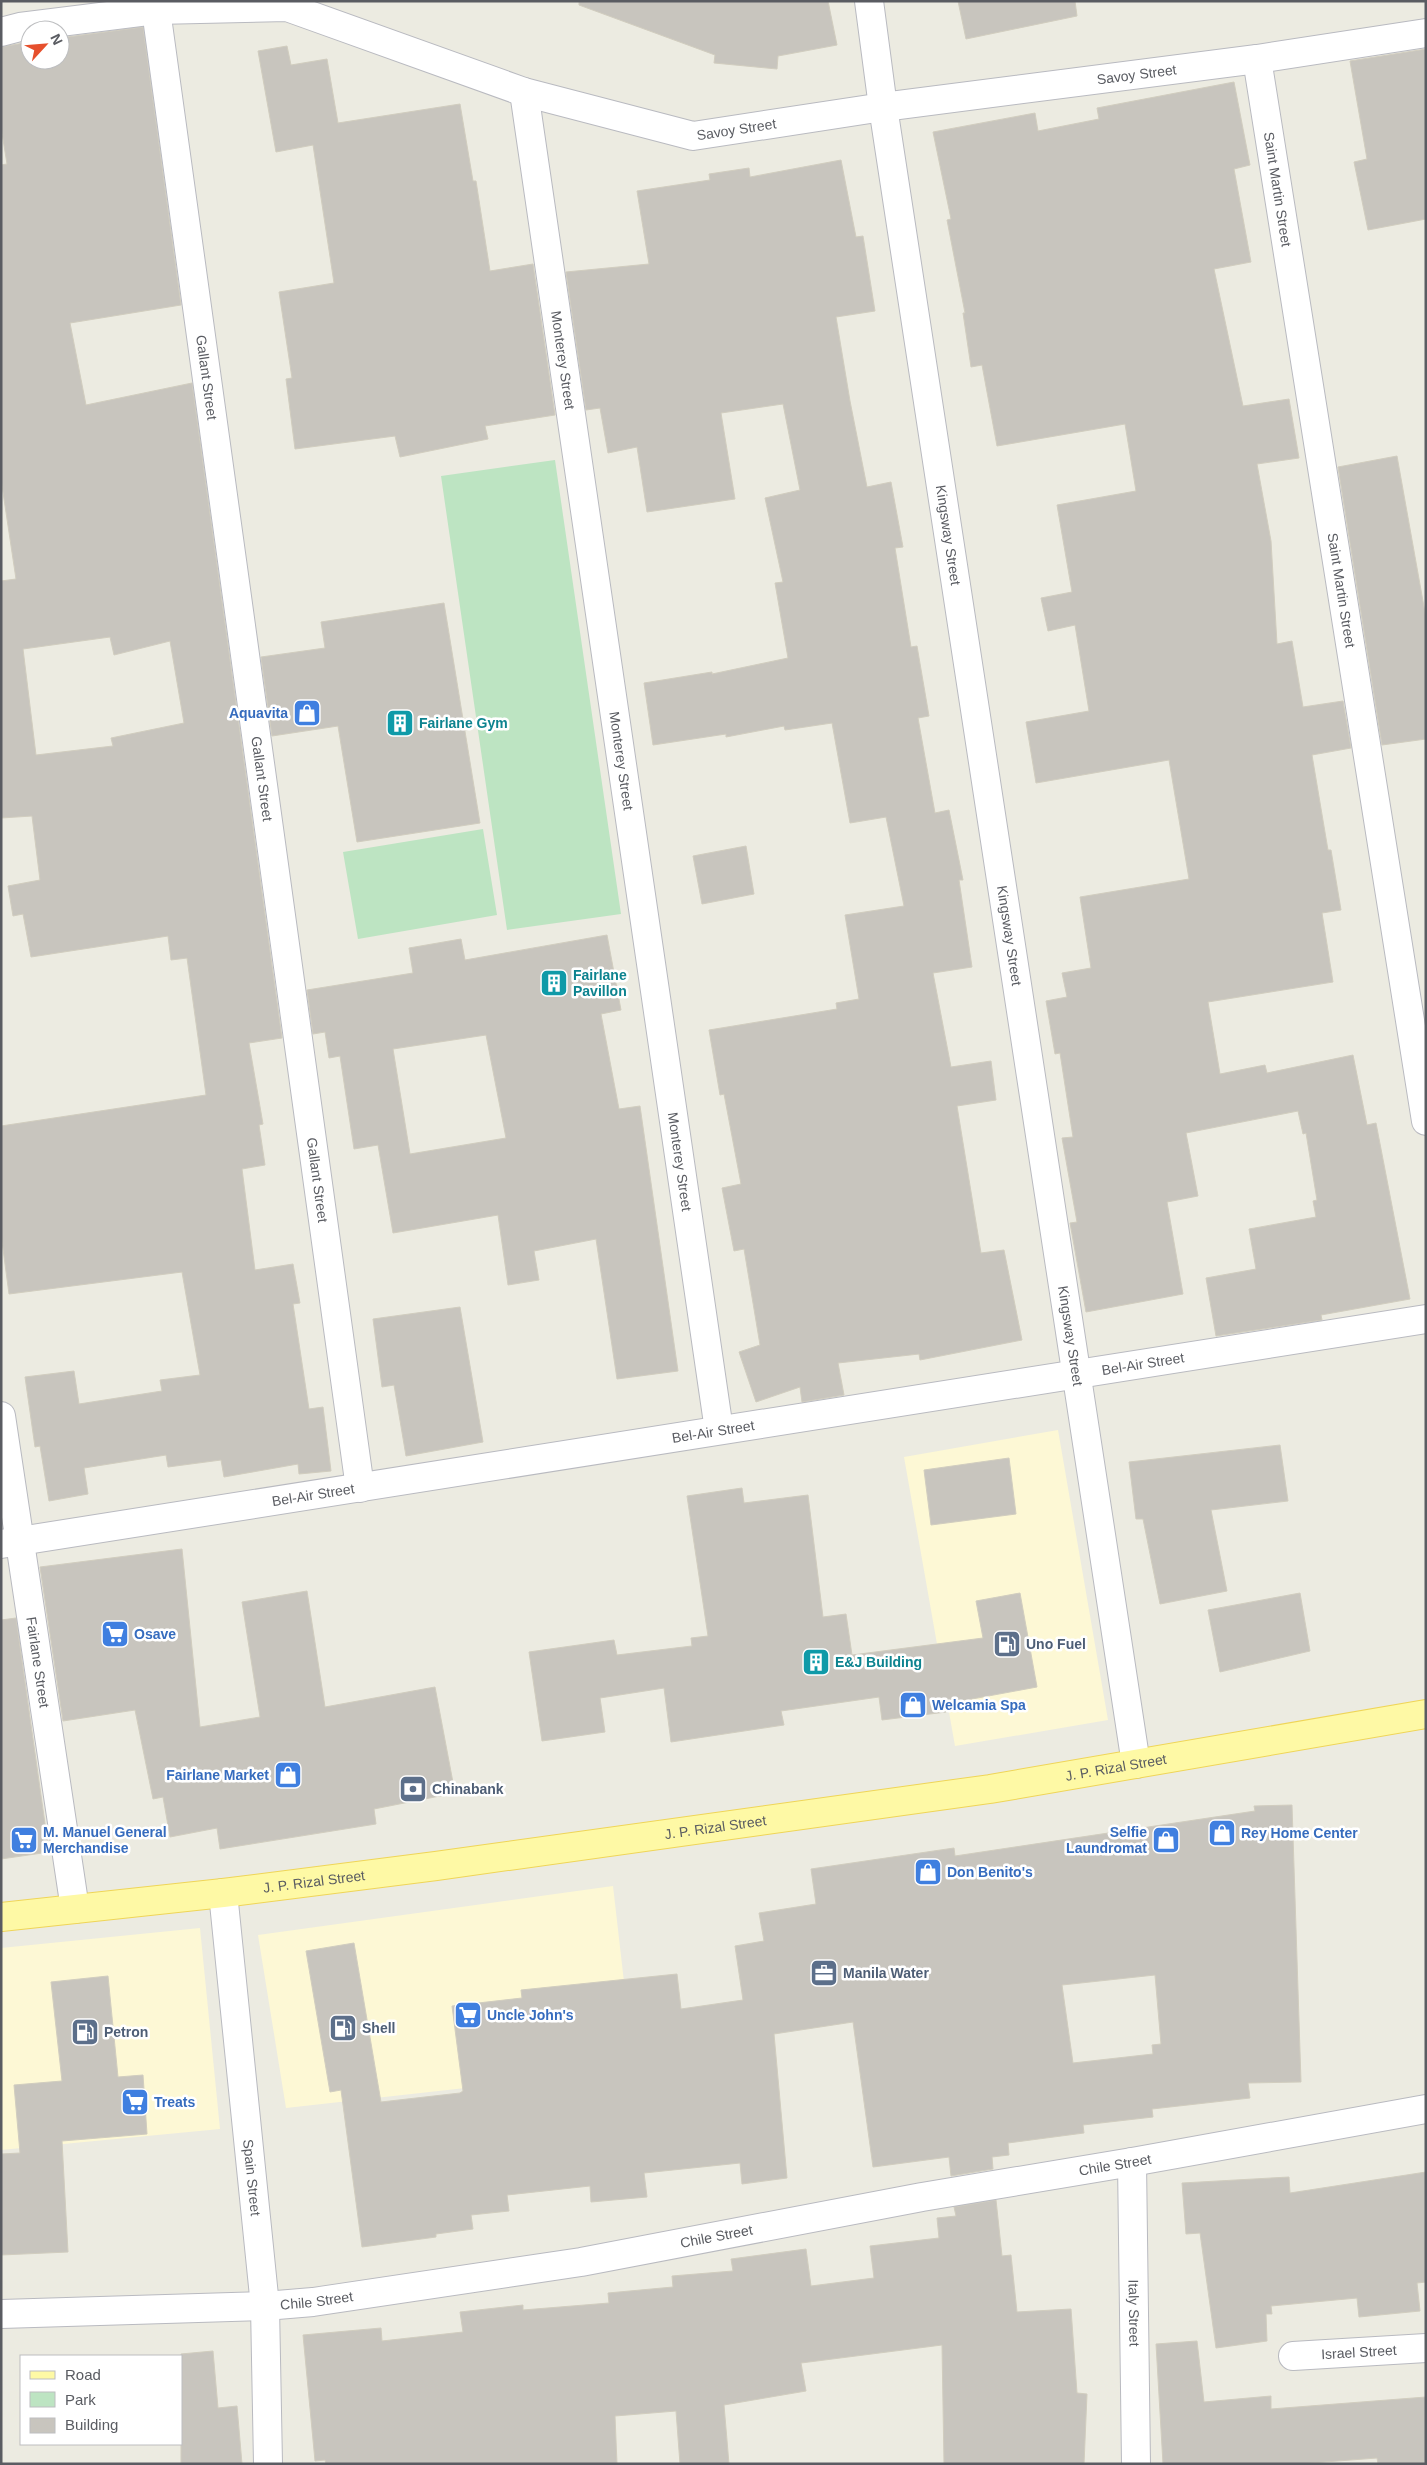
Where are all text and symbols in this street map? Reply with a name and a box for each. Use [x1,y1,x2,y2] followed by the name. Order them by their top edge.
[20,20,70,70] north arrow
[47,31,66,47] text: N
[1096,61,1177,87] street label: Savoy Street
[695,115,777,143] street label: Savoy Street
[1261,131,1295,248] street label: Saint Martin Street
[548,310,578,411] street label: Monterey Street
[193,334,221,421] street label: Gallant Street
[933,484,964,586] street label: Kingsway Street
[1325,532,1359,649] street label: Saint Martin Street
[292,698,322,728] shop icon: Aquavita
[229,705,288,721] place label: Aquavita
[385,708,415,738] building icon: Fairlane Gym
[606,710,637,812] street label: Monterey Street
[419,715,508,731] place label: Fairlane Gym
[248,735,276,822] street label: Gallant Street
[994,884,1025,987] street label: Kingsway Street
[573,967,627,999] place label: Fairlane Pavillon
[539,968,569,998] building icon: Fairlane Pavillon
[665,1111,695,1212] street label: Monterey Street
[304,1136,331,1224] street label: Gallant Street
[1055,1285,1086,1387] street label: Kingsway Street
[1100,1349,1185,1378] street label: Bel-Air Street
[671,1417,756,1446] street label: Bel-Air Street
[271,1480,356,1509] street label: Bel-Air Street
[23,1616,53,1709] street label: Fairlane Street
[100,1619,130,1649] supermarket icon: Osave
[134,1626,176,1642] place label: Osave
[992,1629,1022,1659] fuel station icon: Uno Fuel
[1026,1636,1086,1652] place label: Uno Fuel
[801,1647,831,1677] building icon: E&J Building
[835,1654,922,1670] place label: E&J Building
[898,1690,928,1720] shop icon: Welcamia Spa
[932,1697,1026,1713] place label: Welcamia Spa
[1064,1751,1168,1784] street label: J. P. Rizal Street
[273,1760,303,1790] shop icon: Fairlane Market
[166,1767,269,1783] place label: Fairlane Market
[398,1774,428,1804] bank icon: Chinabank
[432,1781,504,1797] place label: Chinabank
[663,1812,767,1842] street label: J. P. Rizal Street
[1207,1818,1237,1848] shop icon: Rey Home Center
[43,1824,167,1856] place label: M. Manuel General Merchandise
[1066,1824,1147,1856] place label: Selfie Laundromat
[9,1825,39,1855] supermarket icon: M. Manuel General Merchandise
[1151,1825,1181,1855] shop icon: Selfie Laundromat
[1241,1825,1358,1841] place label: Rey Home Center
[913,1857,943,1887] shop icon: Don Benito's
[947,1864,1033,1880] place label: Don Benito's
[262,1867,366,1896] street label: J. P. Rizal Street
[809,1958,839,1988] office icon: Manila Water
[843,1965,929,1981] place label: Manila Water
[453,2000,483,2030] supermarket icon: Uncle John's
[487,2007,574,2023] place label: Uncle John's
[328,2013,358,2043] fuel station icon: Shell
[70,2017,100,2047] fuel station icon: Petron
[362,2020,395,2036] place label: Shell
[104,2024,148,2040] place label: Petron
[120,2087,150,2117] supermarket icon: Treats
[154,2094,195,2110] place label: Treats
[240,2138,264,2217] street label: Spain Street
[1078,2151,1153,2179] street label: Chile Street
[679,2221,754,2251] street label: Chile Street
[1126,2279,1142,2347] street label: Italy Street
[280,2288,354,2313] street label: Chile Street
[1321,2342,1397,2362] street label: Israel Street
[20,2355,182,2445] legend
[65,2366,101,2383] text: Road
[65,2391,96,2408] text: Park
[65,2416,118,2433] text: Building

